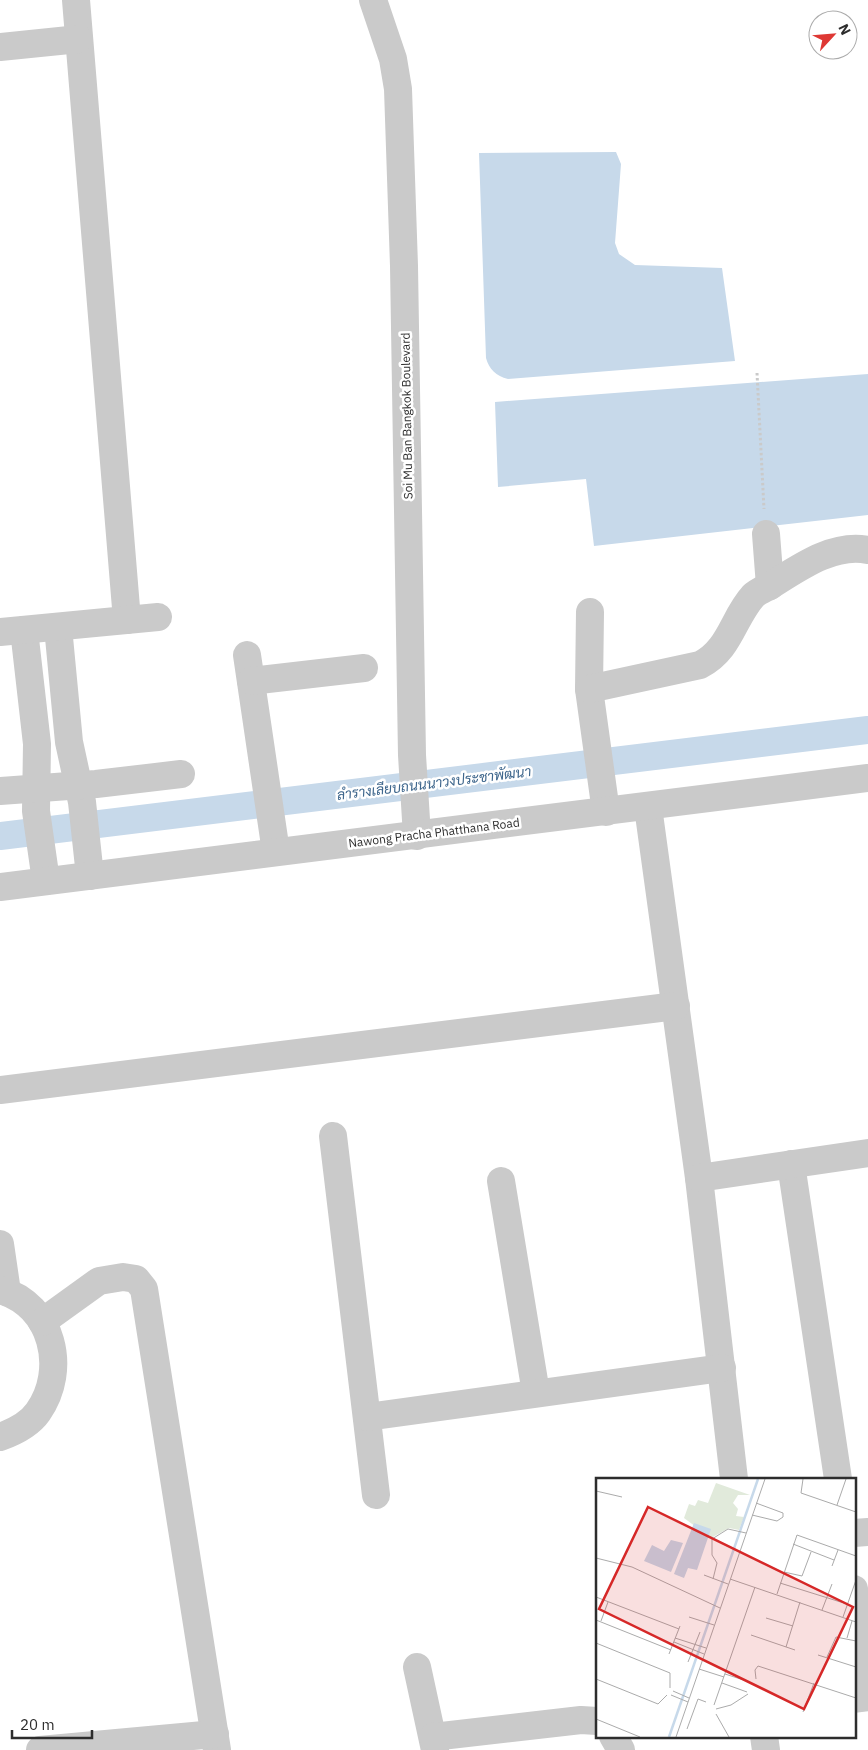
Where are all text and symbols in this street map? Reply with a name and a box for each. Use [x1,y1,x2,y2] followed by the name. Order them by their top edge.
[808,10,858,60] north arrow
[834,21,855,38] text: N
[398,332,415,500] street label: Soi Mu Ban Bangkok Boulevard
[336,762,532,804] water label: ลำรางเลียบถนนนาวงประชาพัฒนา
[347,815,520,850] street label: Nawong Pracha Phatthana Road
[596,1478,856,1738] inset map
[12,1708,92,1740] scale bar
[20,1715,55,1734] text: 20 m

